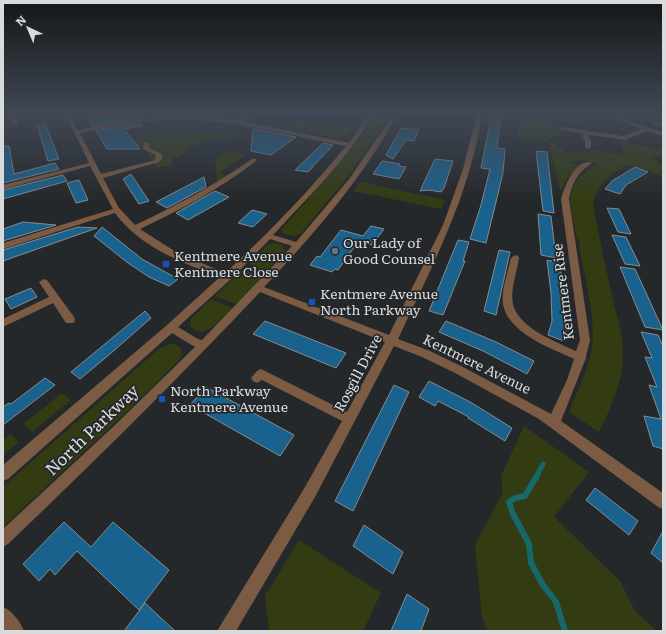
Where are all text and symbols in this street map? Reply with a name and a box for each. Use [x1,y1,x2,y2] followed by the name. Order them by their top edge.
[8,8,48,48] north arrow
[11,11,29,29] text: N
[343,232,436,268] place label: Our Lady of Good Counsel
[546,243,578,342] street label: Kentmere Rise
[174,245,292,281] place label: Kentmere Avenue Kentmere Close
[330,246,340,256] marker: Our Lady of Good Counsel
[161,259,171,269] marker: Kentmere Avenue Kentmere Close
[320,283,438,319] place label: Kentmere Avenue North Parkway
[307,297,317,307] marker: Kentmere Avenue North Parkway
[420,328,535,398] street label: Kentmere Avenue
[328,330,386,415] street label: Rosgill Drive
[38,377,144,480] street label: North Parkway
[170,380,288,416] place label: North Parkway Kentmere Avenue
[157,394,167,404] marker: North Parkway Kentmere Avenue

